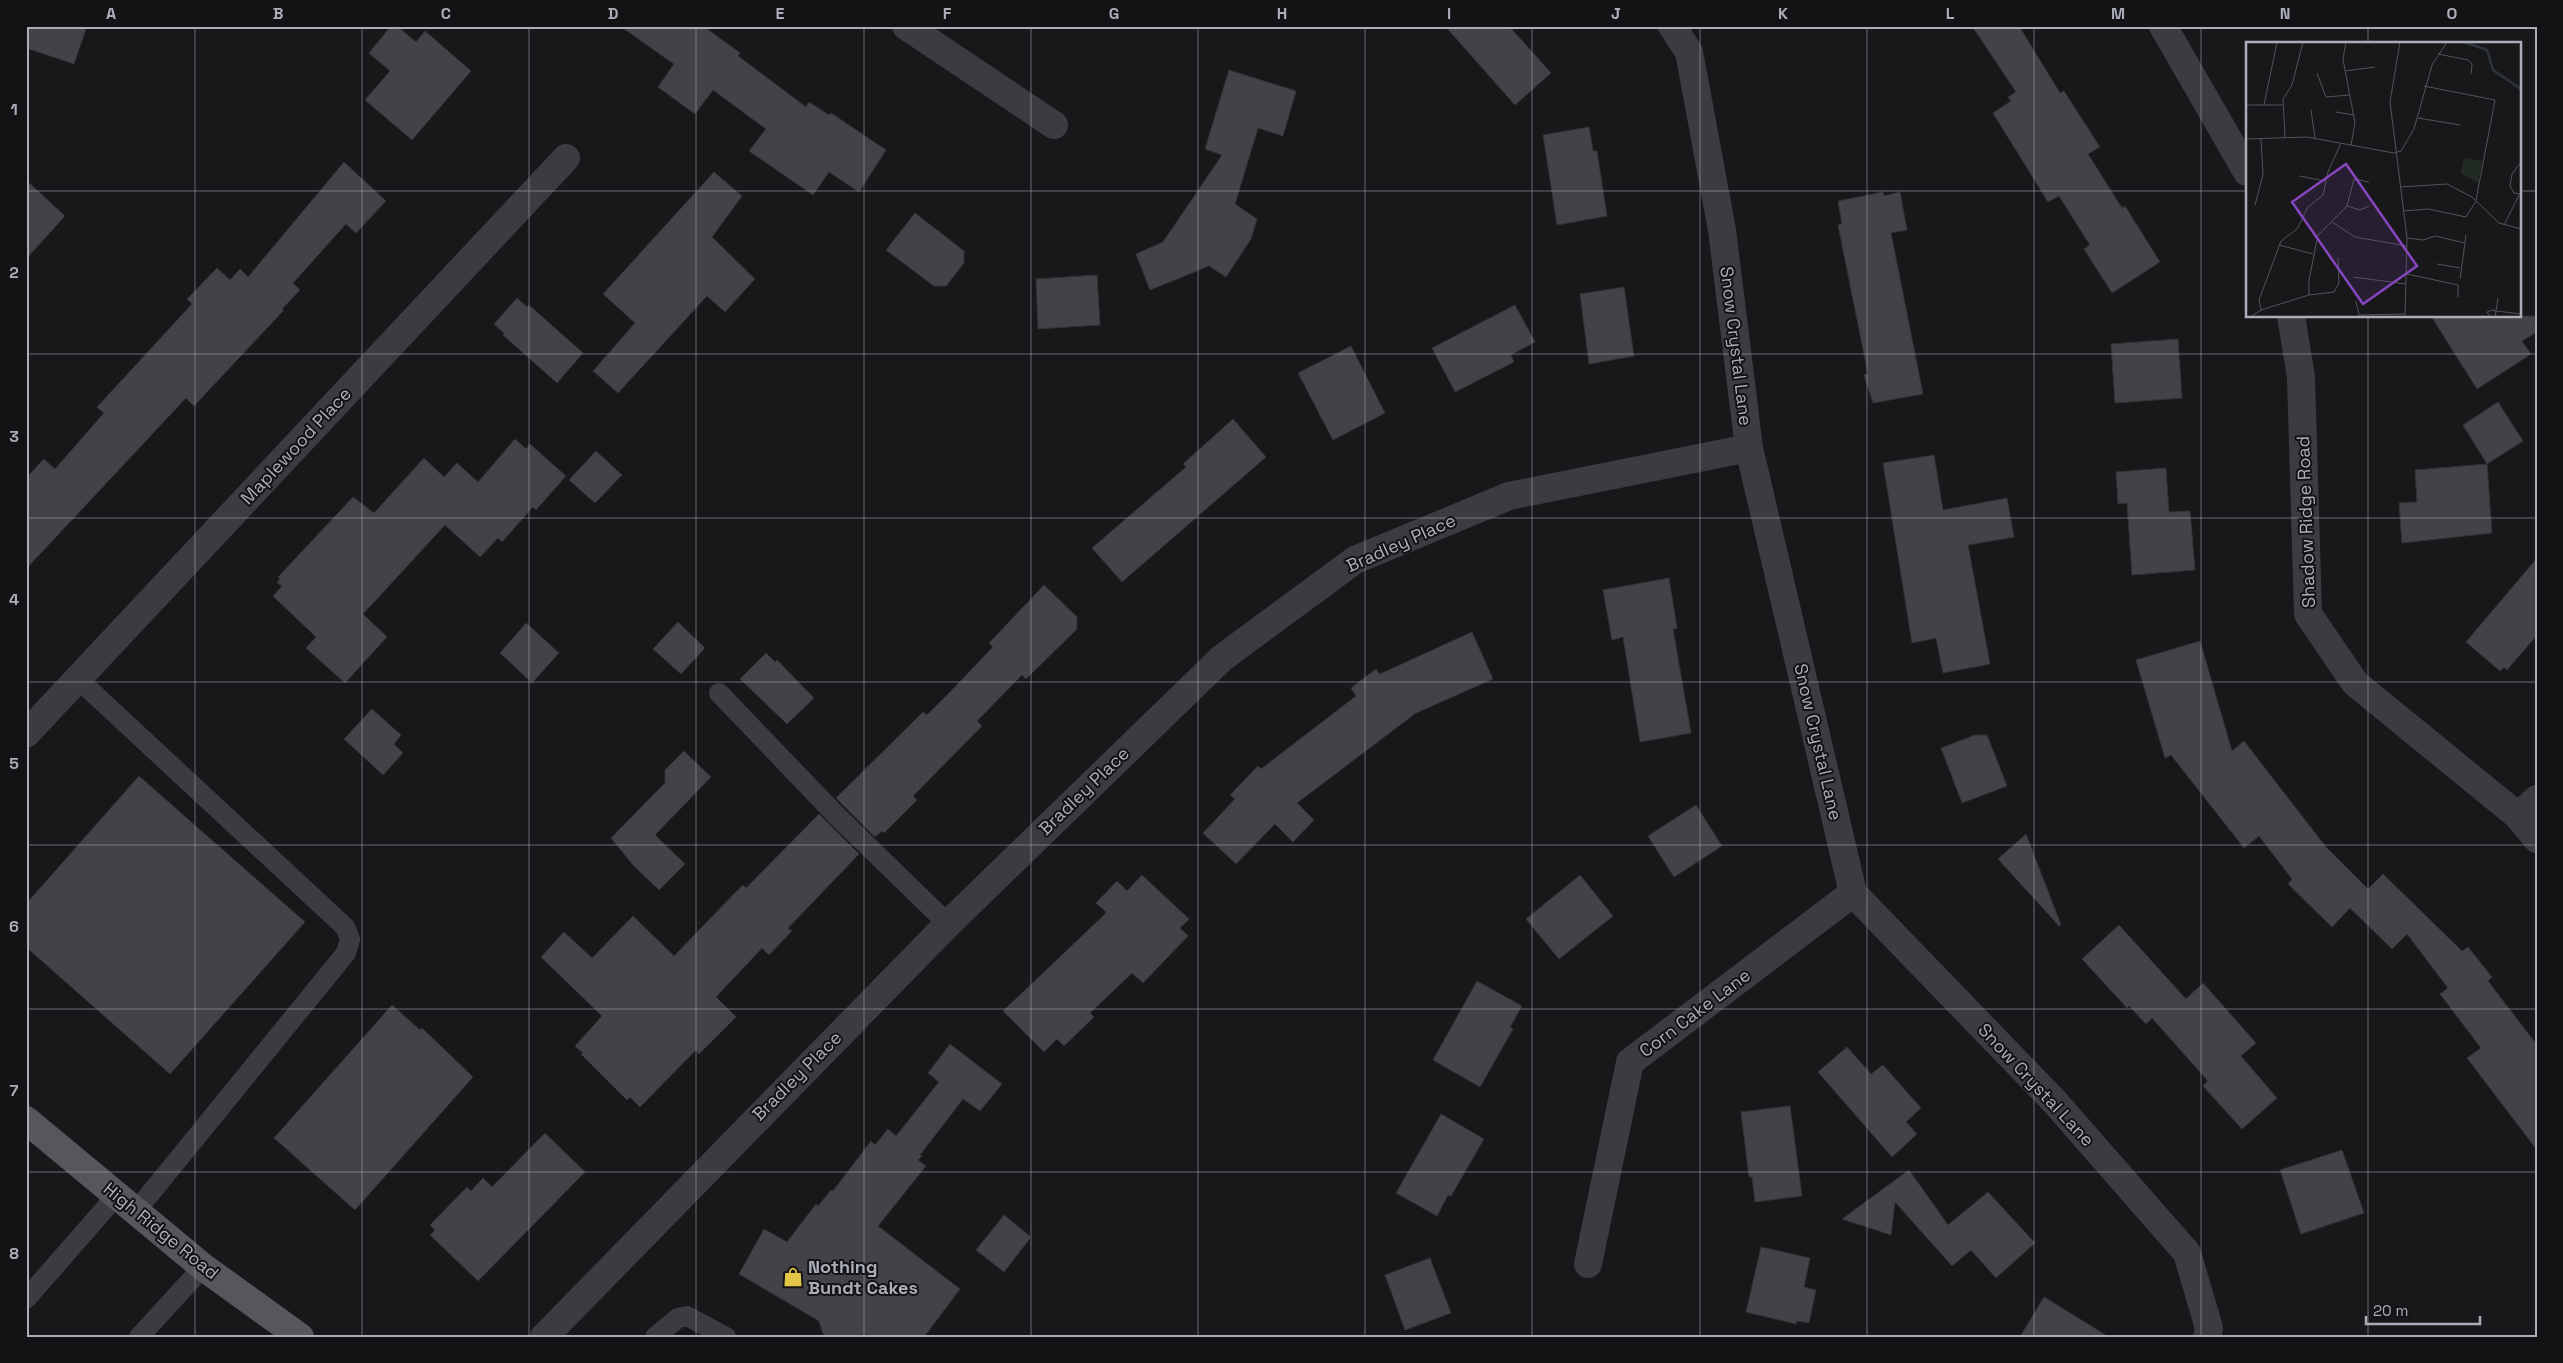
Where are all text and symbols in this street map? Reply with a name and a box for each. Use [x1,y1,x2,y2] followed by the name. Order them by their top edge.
[106,3,116,24] text: A
[273,3,283,24] text: B
[441,3,451,24] text: C
[608,3,618,24] text: D
[776,3,785,24] text: E
[943,3,952,24] text: F
[1109,3,1119,24] text: G
[1277,3,1287,24] text: H
[1447,3,1451,24] text: I
[1611,3,1621,24] text: J
[1778,3,1788,24] text: K
[1946,3,1955,24] text: L
[2111,3,2125,24] text: M
[2280,3,2290,24] text: N
[2447,3,2458,24] text: O
[2246,42,2520,318] inset map
[10,99,18,120] text: 1
[9,262,19,283] text: 2
[1715,265,1758,427] street label: Snow Crystal Lane
[235,382,356,509] street label: Maplewood Place
[9,426,19,447] text: 3
[2291,436,2320,608] street label: Shadow Ridge Road
[1342,508,1459,577] street label: Bradley Place
[9,589,19,610] text: 4
[1789,661,1848,823] street label: Snow Crystal Lane
[1033,742,1134,840] street label: Bradley Place
[9,753,19,774] text: 5
[9,916,19,937] text: 6
[1635,963,1755,1062] street label: Corn Cake Lane
[1973,1018,2099,1151] street label: Snow Crystal Lane
[747,1026,846,1125] street label: Bradley Place
[10,1080,19,1101] text: 7
[99,1177,224,1284] street label: High Ridge Road
[9,1243,19,1264] text: 8
[808,1255,918,1299] place label: Nothing Bundt Cakes
[782,1266,804,1288] shop icon: Nothing Bundt Cakes
[2366,1293,2479,1325] scale bar
[2373,1301,2408,1320] text: 20 m

